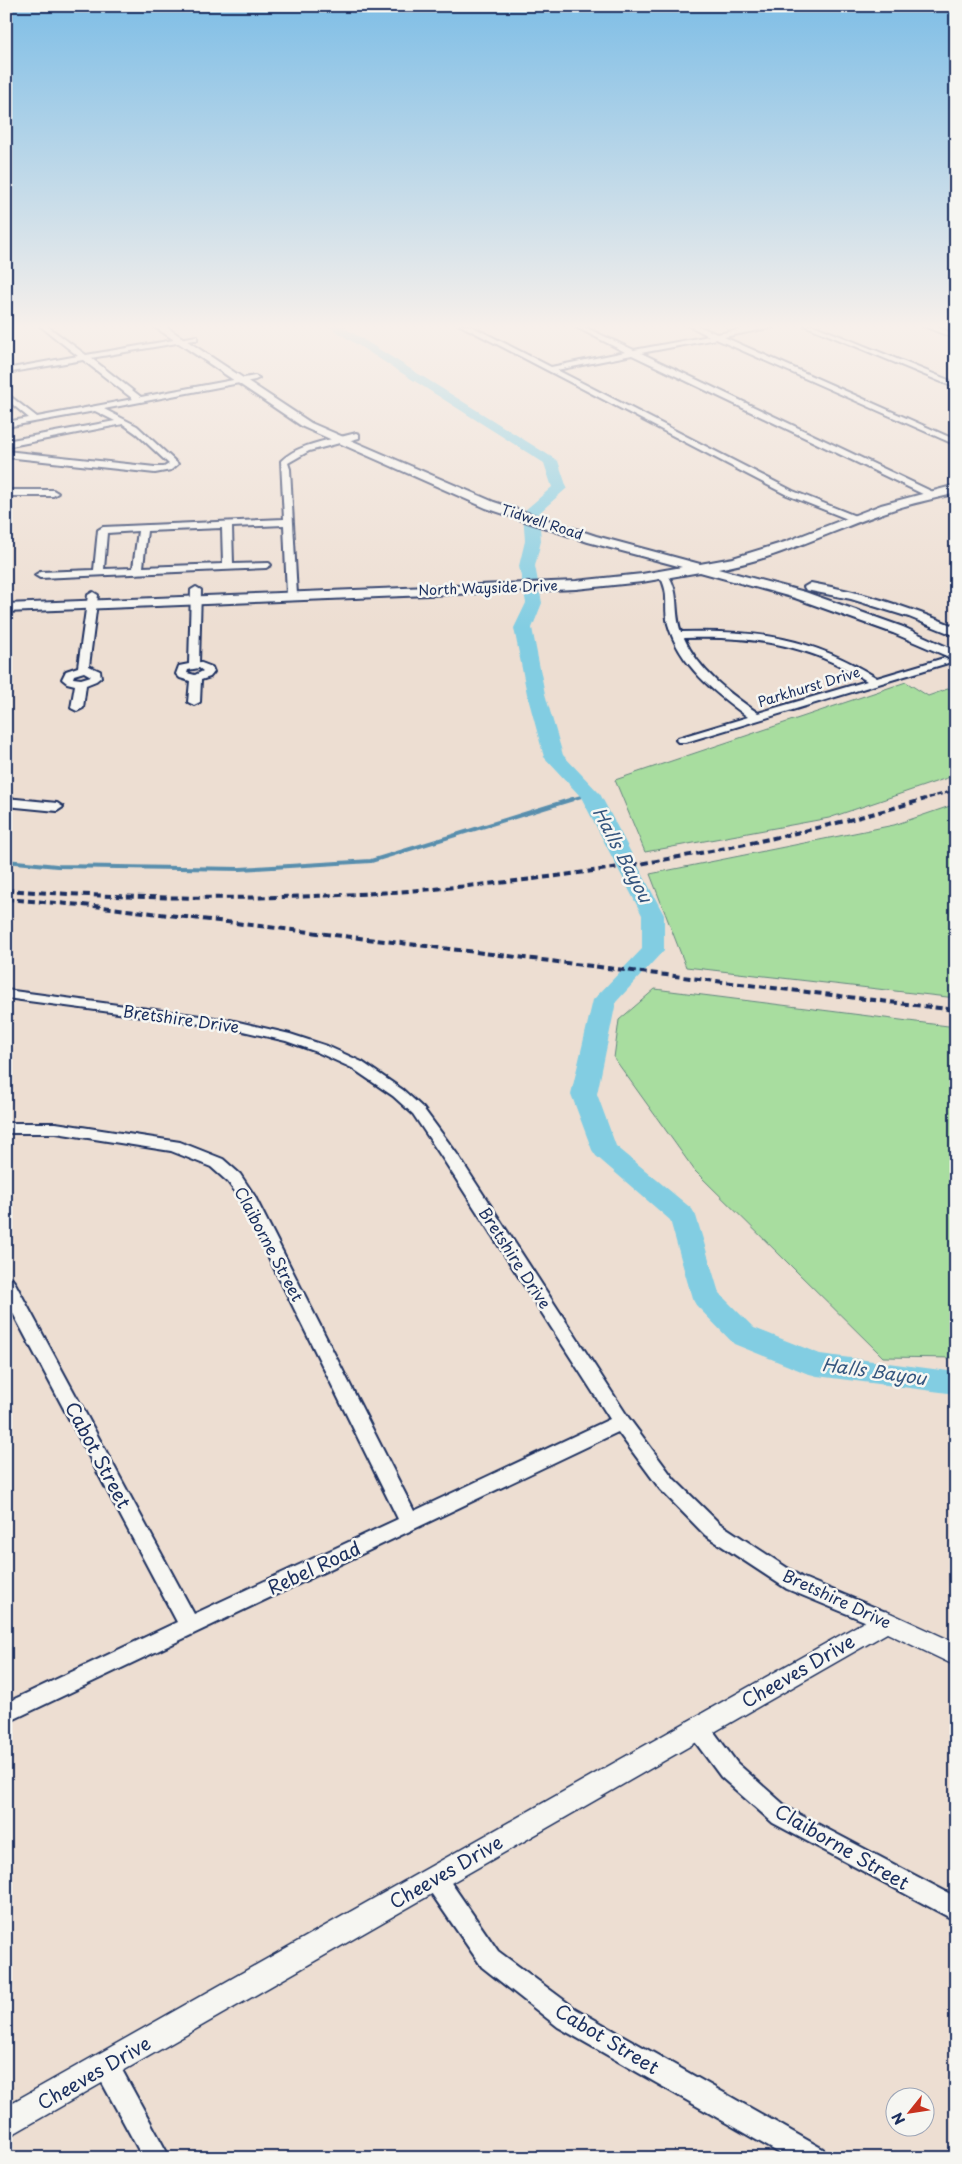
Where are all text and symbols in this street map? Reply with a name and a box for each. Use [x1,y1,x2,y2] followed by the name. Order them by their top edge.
[498,498,586,545] street label: Tidwell Road
[418,575,558,600] street label: North Wayside Drive
[755,661,863,712] street label: Parkhurst Drive
[587,802,661,908] water label: Halls Bayou
[121,998,241,1038] street label: Bretshire Drive
[229,1182,311,1306] street label: Claiborne Street
[474,1202,558,1313] street label: Bretshire Drive
[821,1350,929,1391] water label: Halls Bayou
[59,1396,139,1513] street label: Cabot Street
[262,1533,365,1601] street label: Rebel Road
[779,1562,896,1634] street label: Bretshire Drive
[736,1626,859,1714] street label: Cheeves Drive
[770,1796,915,1896] street label: Claiborne Street
[384,1827,507,1915] street label: Cheeves Drive
[550,1996,665,2080] street label: Cabot Street
[32,2028,155,2116] street label: Cheeves Drive
[884,2086,934,2136] north arrow
[886,2109,910,2129] text: N

